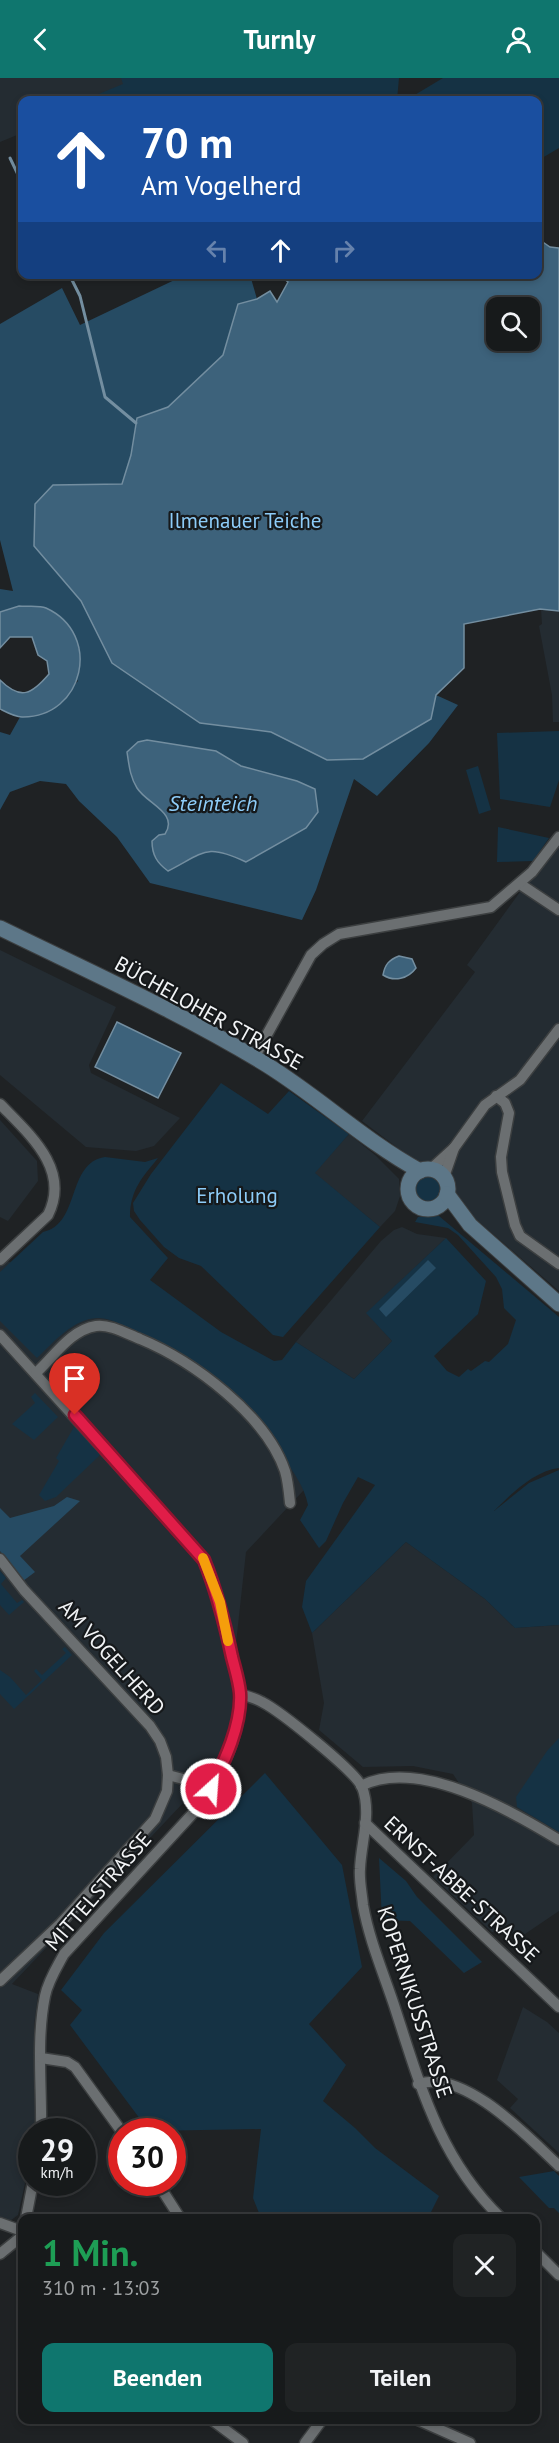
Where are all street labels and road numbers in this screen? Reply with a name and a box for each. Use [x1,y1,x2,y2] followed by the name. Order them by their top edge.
[110,950,308,1076] street label: BÜCHELOHER STRASSE
[53,1594,171,1720] street label: AM VOGELHERD
[379,1810,545,1968] street label: ERNST-ABBE-STRASSE
[39,1826,157,1956] street label: MITTELSTRASSE
[371,1903,459,2101] street label: KOPERNIKUSSTRASSE

